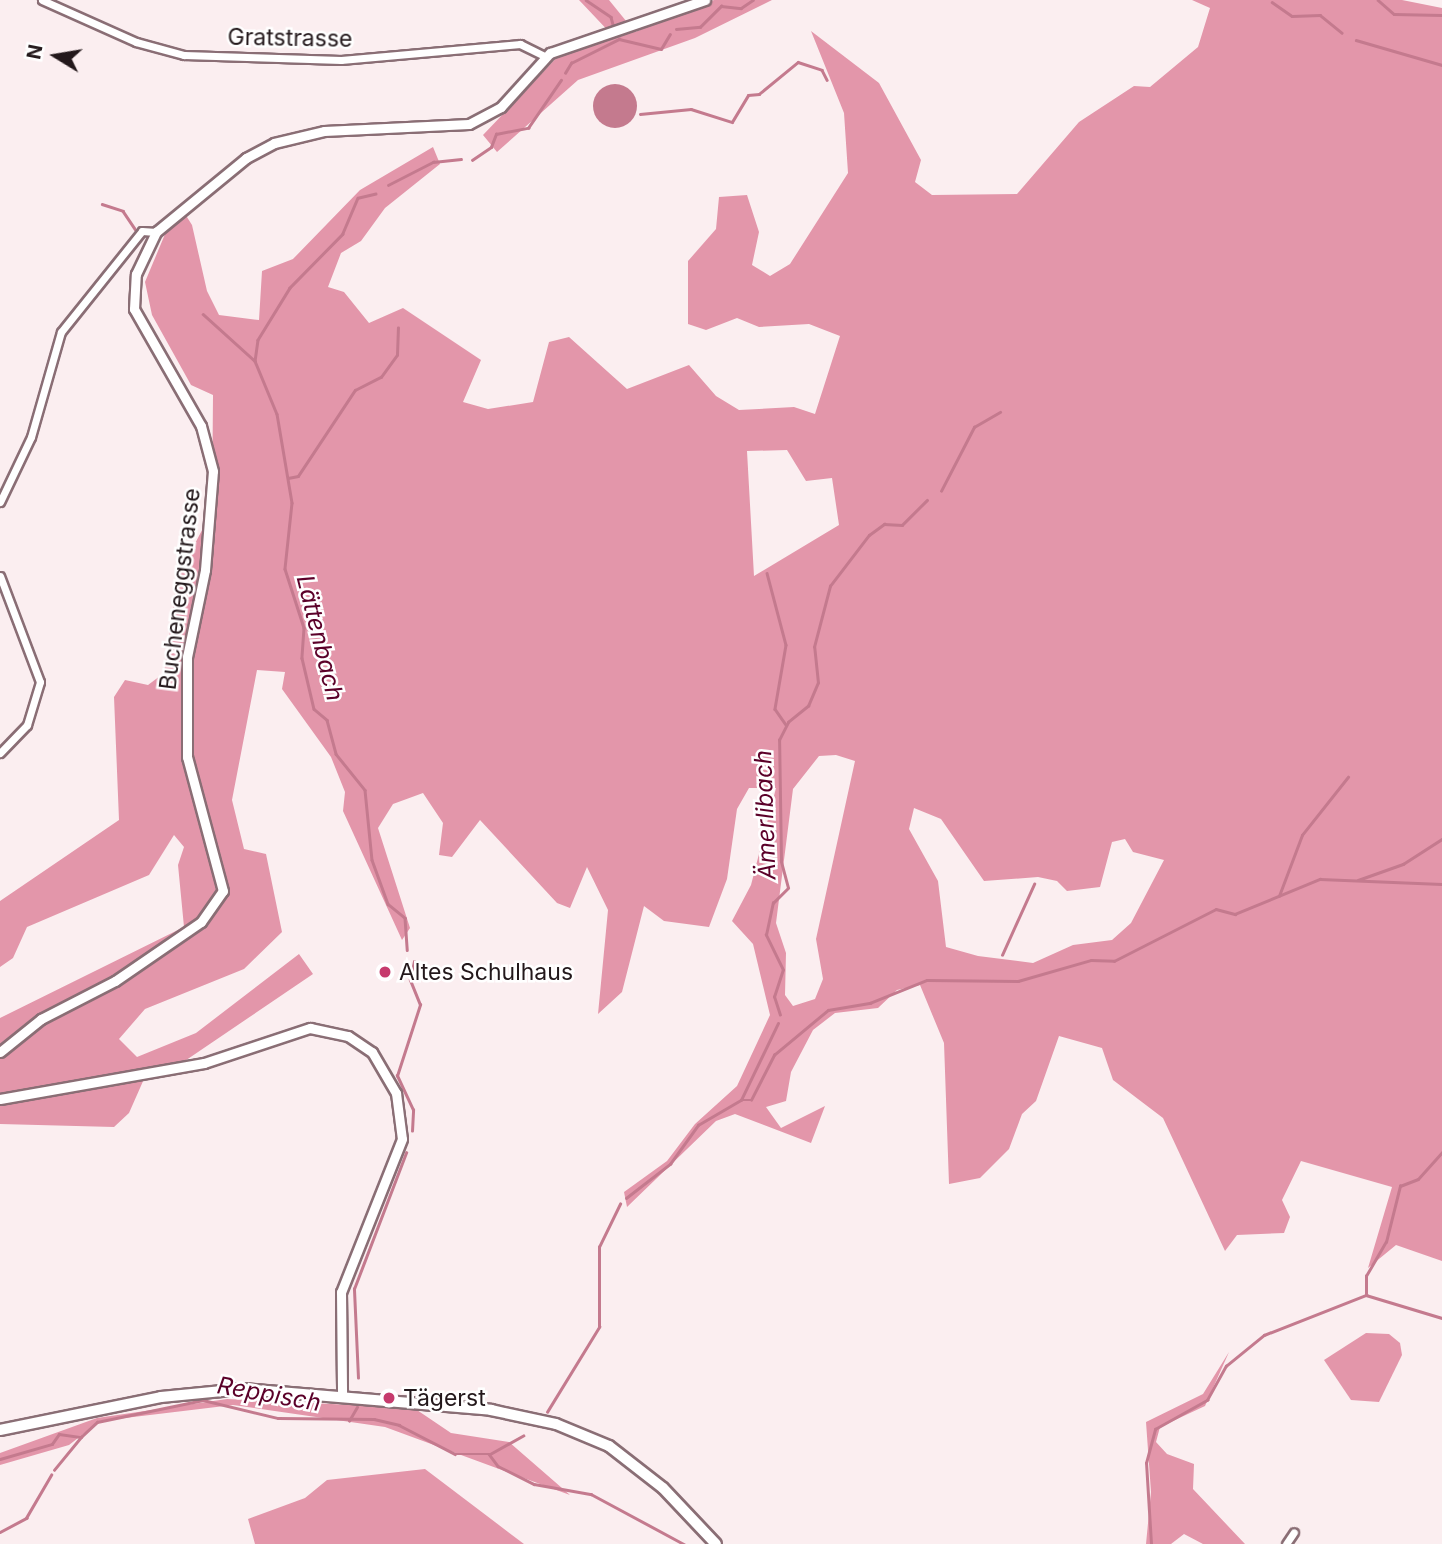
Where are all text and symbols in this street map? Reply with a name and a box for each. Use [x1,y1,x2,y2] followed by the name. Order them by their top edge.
[21,21,91,91] north arrow
[227,23,353,53] street label: Gratstrasse
[22,43,48,61] text: N
[154,487,206,691] street label: Bucheneggstrasse
[290,572,350,704] water label: Lättenbach
[748,750,782,880] water label: Ämerlibach
[399,958,573,986] place label: Altes Schulhaus
[377,964,393,980] marker: Altes Schulhaus
[215,1371,323,1417] water label: Reppisch
[403,1384,486,1412] place label: Tägerst
[381,1390,397,1406] marker: Tägerst

